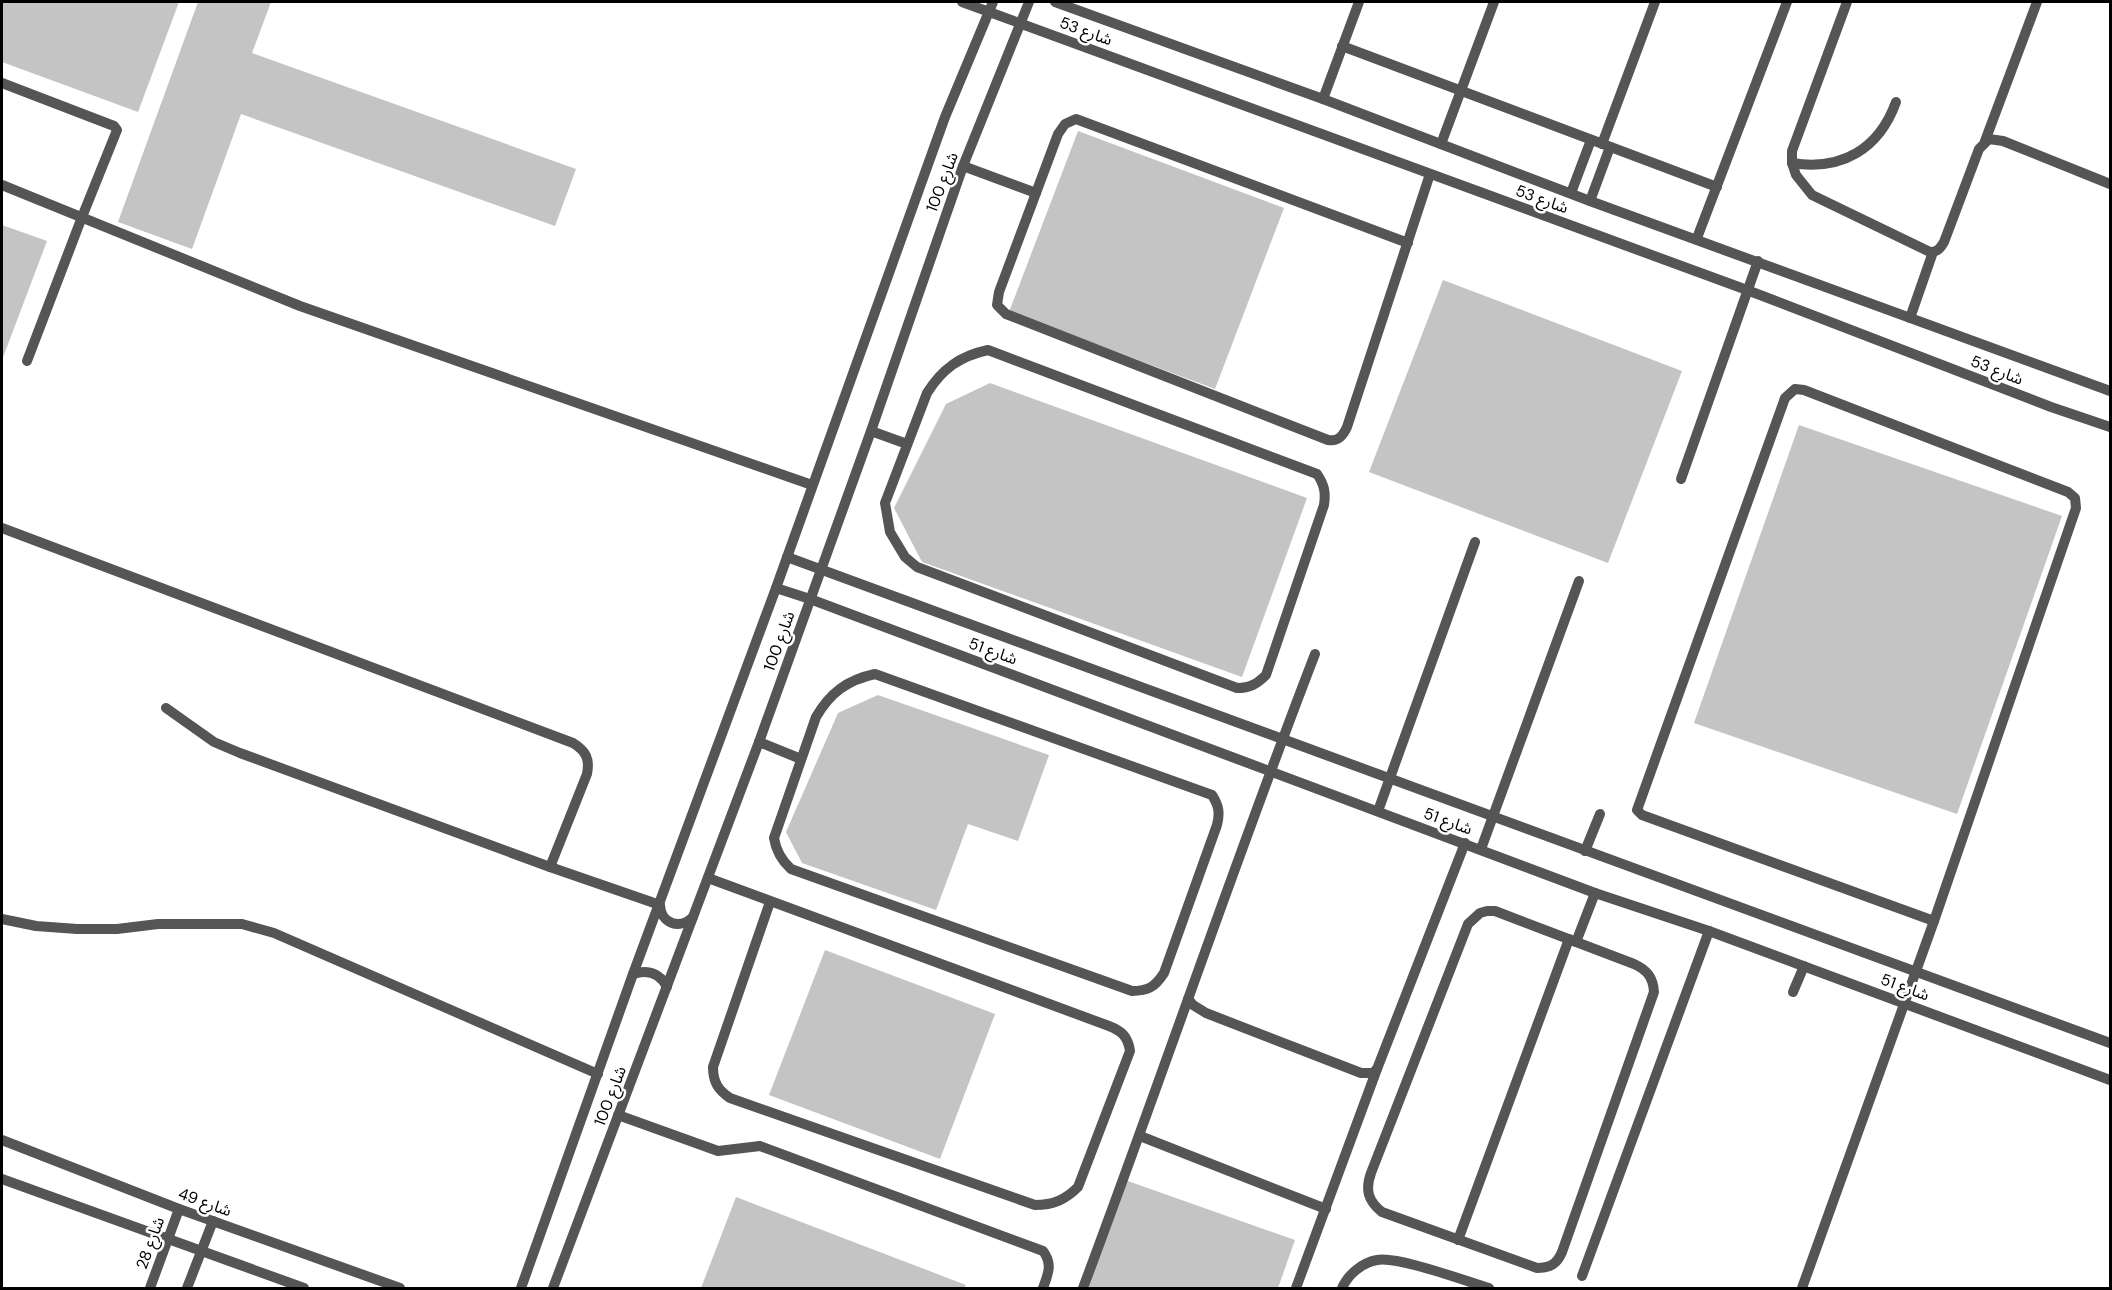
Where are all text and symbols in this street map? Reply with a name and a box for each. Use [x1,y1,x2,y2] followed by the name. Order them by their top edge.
[1056,12,1115,52] street label: شارع 53
[921,149,965,216] street label: شارع 100
[1512,180,1571,220] street label: شارع 53
[1967,350,2026,391] street label: شارع 53
[758,608,801,675] street label: شارع 100
[965,633,1020,671] street label: شارع 51
[1420,803,1475,841] street label: شارع 51
[1877,969,1932,1007] street label: شارع 51
[589,1063,633,1130] street label: شارع 100
[175,1183,235,1223] street label: شارع 49
[131,1214,171,1273] street label: شارع 28

